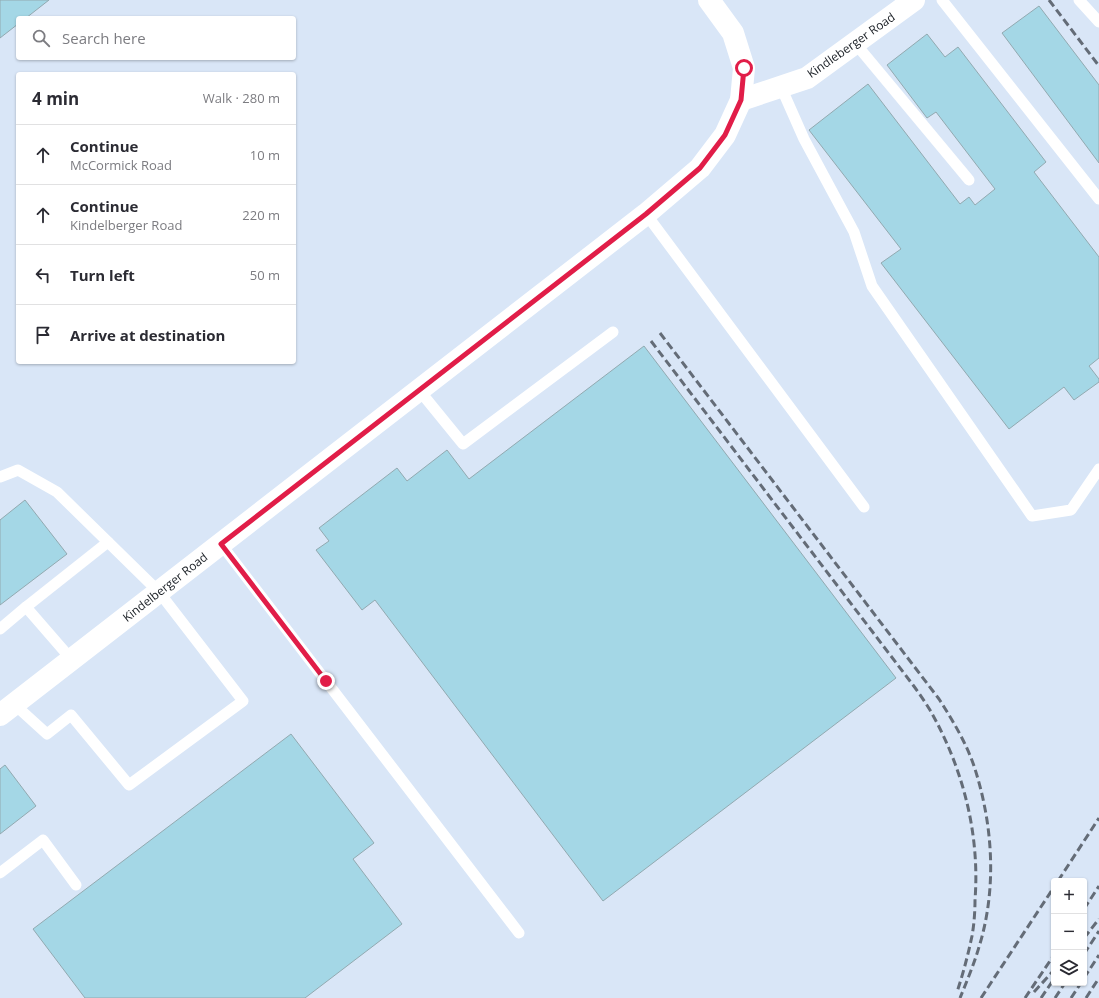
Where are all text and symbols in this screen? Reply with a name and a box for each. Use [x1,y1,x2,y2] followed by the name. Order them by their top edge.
[804,8,898,82] street label: Kindleberger Road
[16,16,296,60] search box
[30,27,52,49] icon: search
[62,28,146,48] text: Search here
[735,59,753,77] route start
[32,87,79,110] text: 4 min
[203,89,280,107] text: Walk · 280 m
[70,136,138,156] text: Continue
[32,144,54,166] icon: ahead
[250,146,280,164] text: 10 m
[70,156,172,174] text: McCormick Road
[70,196,138,216] text: Continue
[32,204,54,226] icon: ahead
[242,206,280,224] text: 220 m
[70,216,182,234] text: Kindelberger Road
[32,264,54,286] icon: left
[70,265,135,285] text: Turn left
[250,266,280,284] text: 50 m
[32,324,54,346] icon: arrive
[70,325,225,345] text: Arrive at destination
[119,548,211,626] street label: Kindelberger Road
[317,672,335,690] route end
[1051,878,1087,986] map controls
[1051,878,1087,914] button: +
[1051,914,1087,950] button: −
[1051,950,1087,986] button: layers

